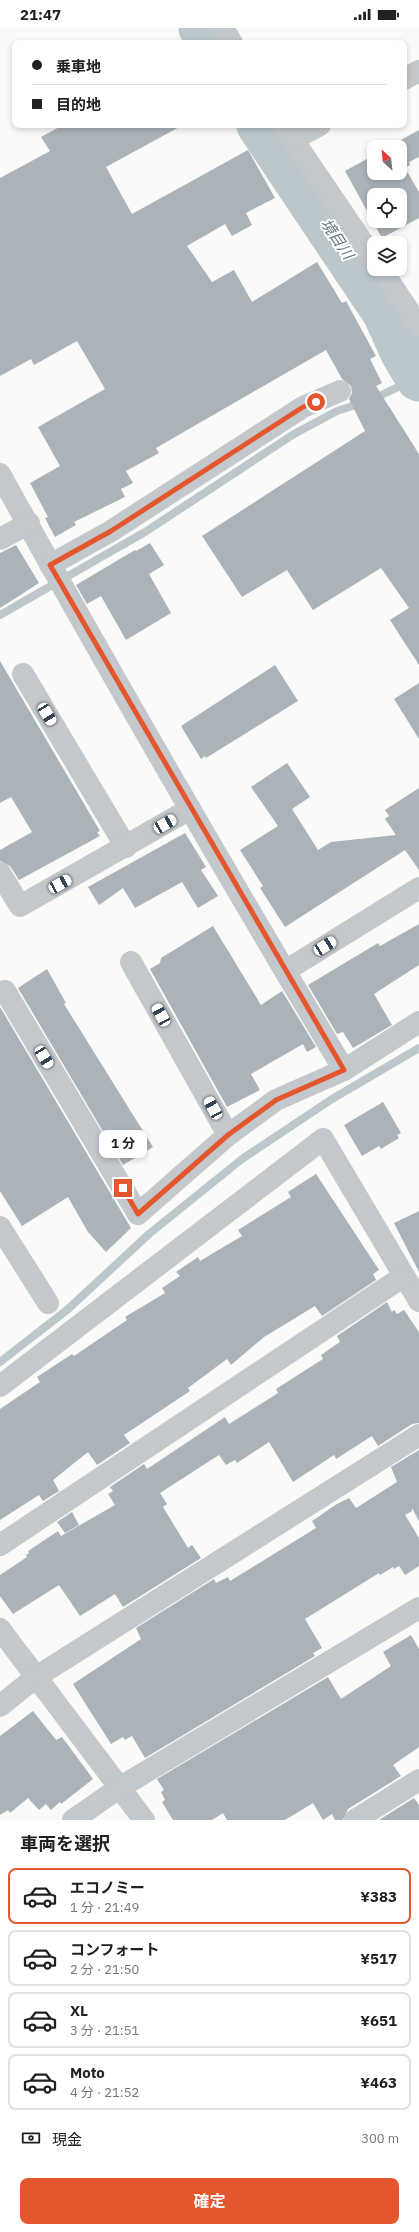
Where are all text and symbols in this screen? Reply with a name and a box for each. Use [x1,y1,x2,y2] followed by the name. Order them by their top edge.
[20,5,61,24] text: 21:47
[56,57,101,76] text: 乗車地
[56,95,101,114] text: 目的地
[367,140,407,180] north arrow
[367,140,407,276] map controls
[367,188,407,228] button: locate
[317,215,359,264] water label: 境目川
[367,236,407,276] button: layers
[307,393,325,411] route start
[36,701,58,727] car
[152,813,178,835] car
[47,873,73,895] car
[312,935,338,957] car
[150,1002,172,1028] car
[33,1044,55,1070] car
[202,1095,224,1121] car
[99,1130,147,1158] callout: 1 分
[111,1135,135,1152] text: 1 分
[114,1179,132,1197] route end
[20,1832,110,1855] text: 車両を選択
[22,1878,58,1914] icon: car
[70,1878,145,1897] text: エコノミー
[360,1887,397,1906] text: ¥383
[70,1899,139,1916] text: 1 分 · 21:49
[22,1940,58,1976] icon: car
[70,1940,160,1959] text: コンフォート
[360,1949,397,1968] text: ¥517
[70,1961,139,1978] text: 2 分 · 21:50
[70,2001,88,2020] text: XL
[22,2002,58,2038] icon: car
[360,2011,397,2030] text: ¥651
[70,2022,139,2039] text: 3 分 · 21:51
[70,2063,105,2082] text: Moto
[22,2064,58,2100] icon: car
[360,2073,397,2092] text: ¥463
[70,2084,139,2101] text: 4 分 · 21:52
[20,2127,42,2149] icon: cash
[52,2130,82,2149] text: 現金
[361,2130,399,2147] text: 300 m
[20,2178,399,2224] button: 確定

